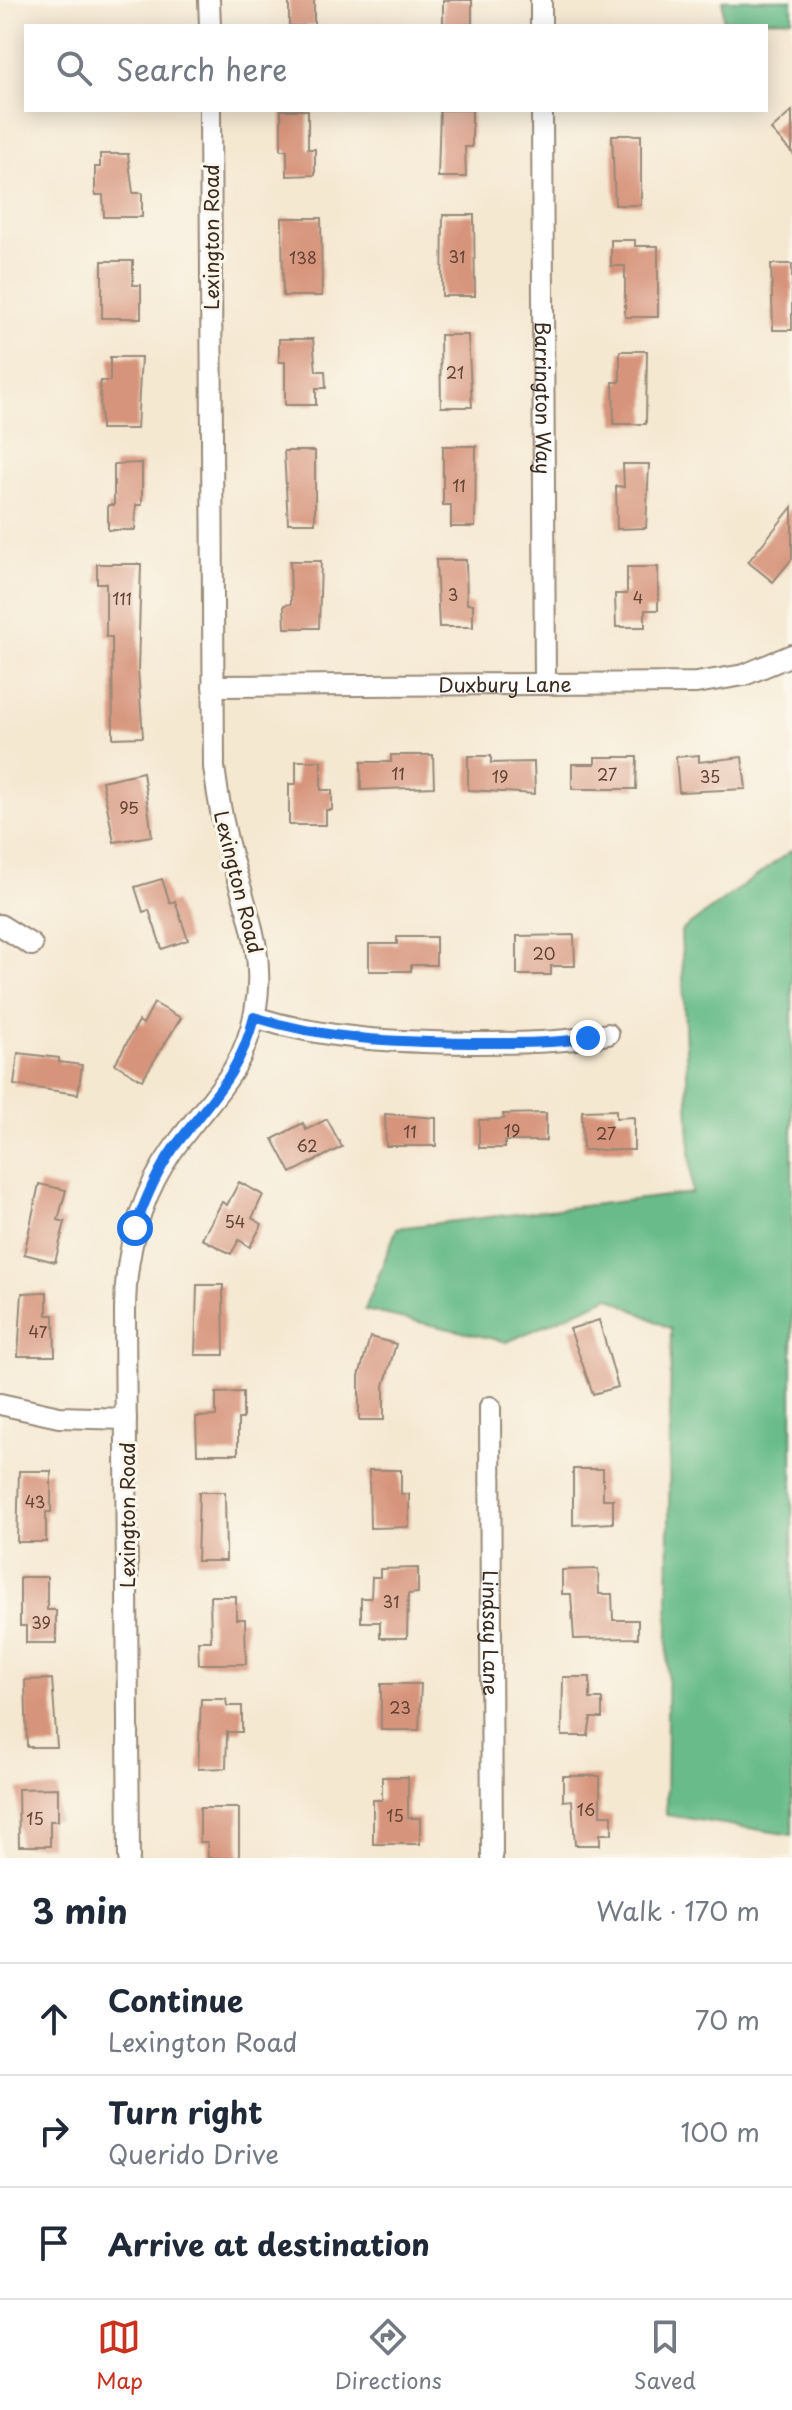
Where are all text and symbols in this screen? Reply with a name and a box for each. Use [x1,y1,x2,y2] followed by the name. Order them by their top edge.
[24,24,768,112] search box
[52,46,96,90] icon: search
[116,46,288,91] text: Search here
[196,164,226,310] street label: Lexington Road
[449,244,465,268] house number: 31
[289,245,317,269] house number: 138
[528,321,559,474] street label: Barrington Way
[446,360,464,384] house number: 21
[452,473,466,497] house number: 11
[448,582,458,606] house number: 3
[633,585,643,609] house number: 4
[112,586,132,610] house number: 111
[438,669,572,700] street label: Duxbury Lane
[391,761,405,785] house number: 11
[597,762,617,786] house number: 27
[492,764,508,788] house number: 19
[700,764,720,788] house number: 35
[119,795,139,819] house number: 95
[207,808,271,956] street label: Lexington Road
[533,941,555,965] house number: 20
[570,1020,606,1056] route end
[504,1118,520,1142] house number: 19
[403,1119,417,1143] house number: 11
[596,1121,616,1145] house number: 27
[296,1133,318,1157] house number: 62
[225,1209,245,1233] house number: 54
[117,1210,153,1246] route start
[29,1319,48,1343] house number: 47
[112,1442,142,1588] street label: Lexington Road
[25,1489,45,1513] house number: 43
[476,1570,506,1696] street label: Lindsay Lane
[383,1589,399,1613] house number: 31
[31,1610,51,1634] house number: 39
[389,1695,411,1719] house number: 23
[577,1797,595,1821] house number: 16
[386,1803,404,1827] house number: 15
[26,1806,44,1830] house number: 15
[32,1884,128,1936] text: 3 min
[596,1891,760,1930] text: Walk · 170 m
[108,1977,243,2022] text: Continue
[32,1997,76,2041] icon: ahead
[695,2000,760,2039] text: 70 m
[108,2022,298,2061] text: Lexington Road
[108,2089,263,2134] text: Turn right
[32,2109,76,2153] icon: right
[680,2112,760,2151] text: 100 m
[108,2134,279,2173] text: Querido Drive
[32,2221,76,2265] icon: arrive
[108,2221,430,2266] text: Arrive at destination
[96,2315,143,2396] tab: Map
[335,2315,442,2396] tab: Directions
[634,2315,696,2396] tab: Saved

